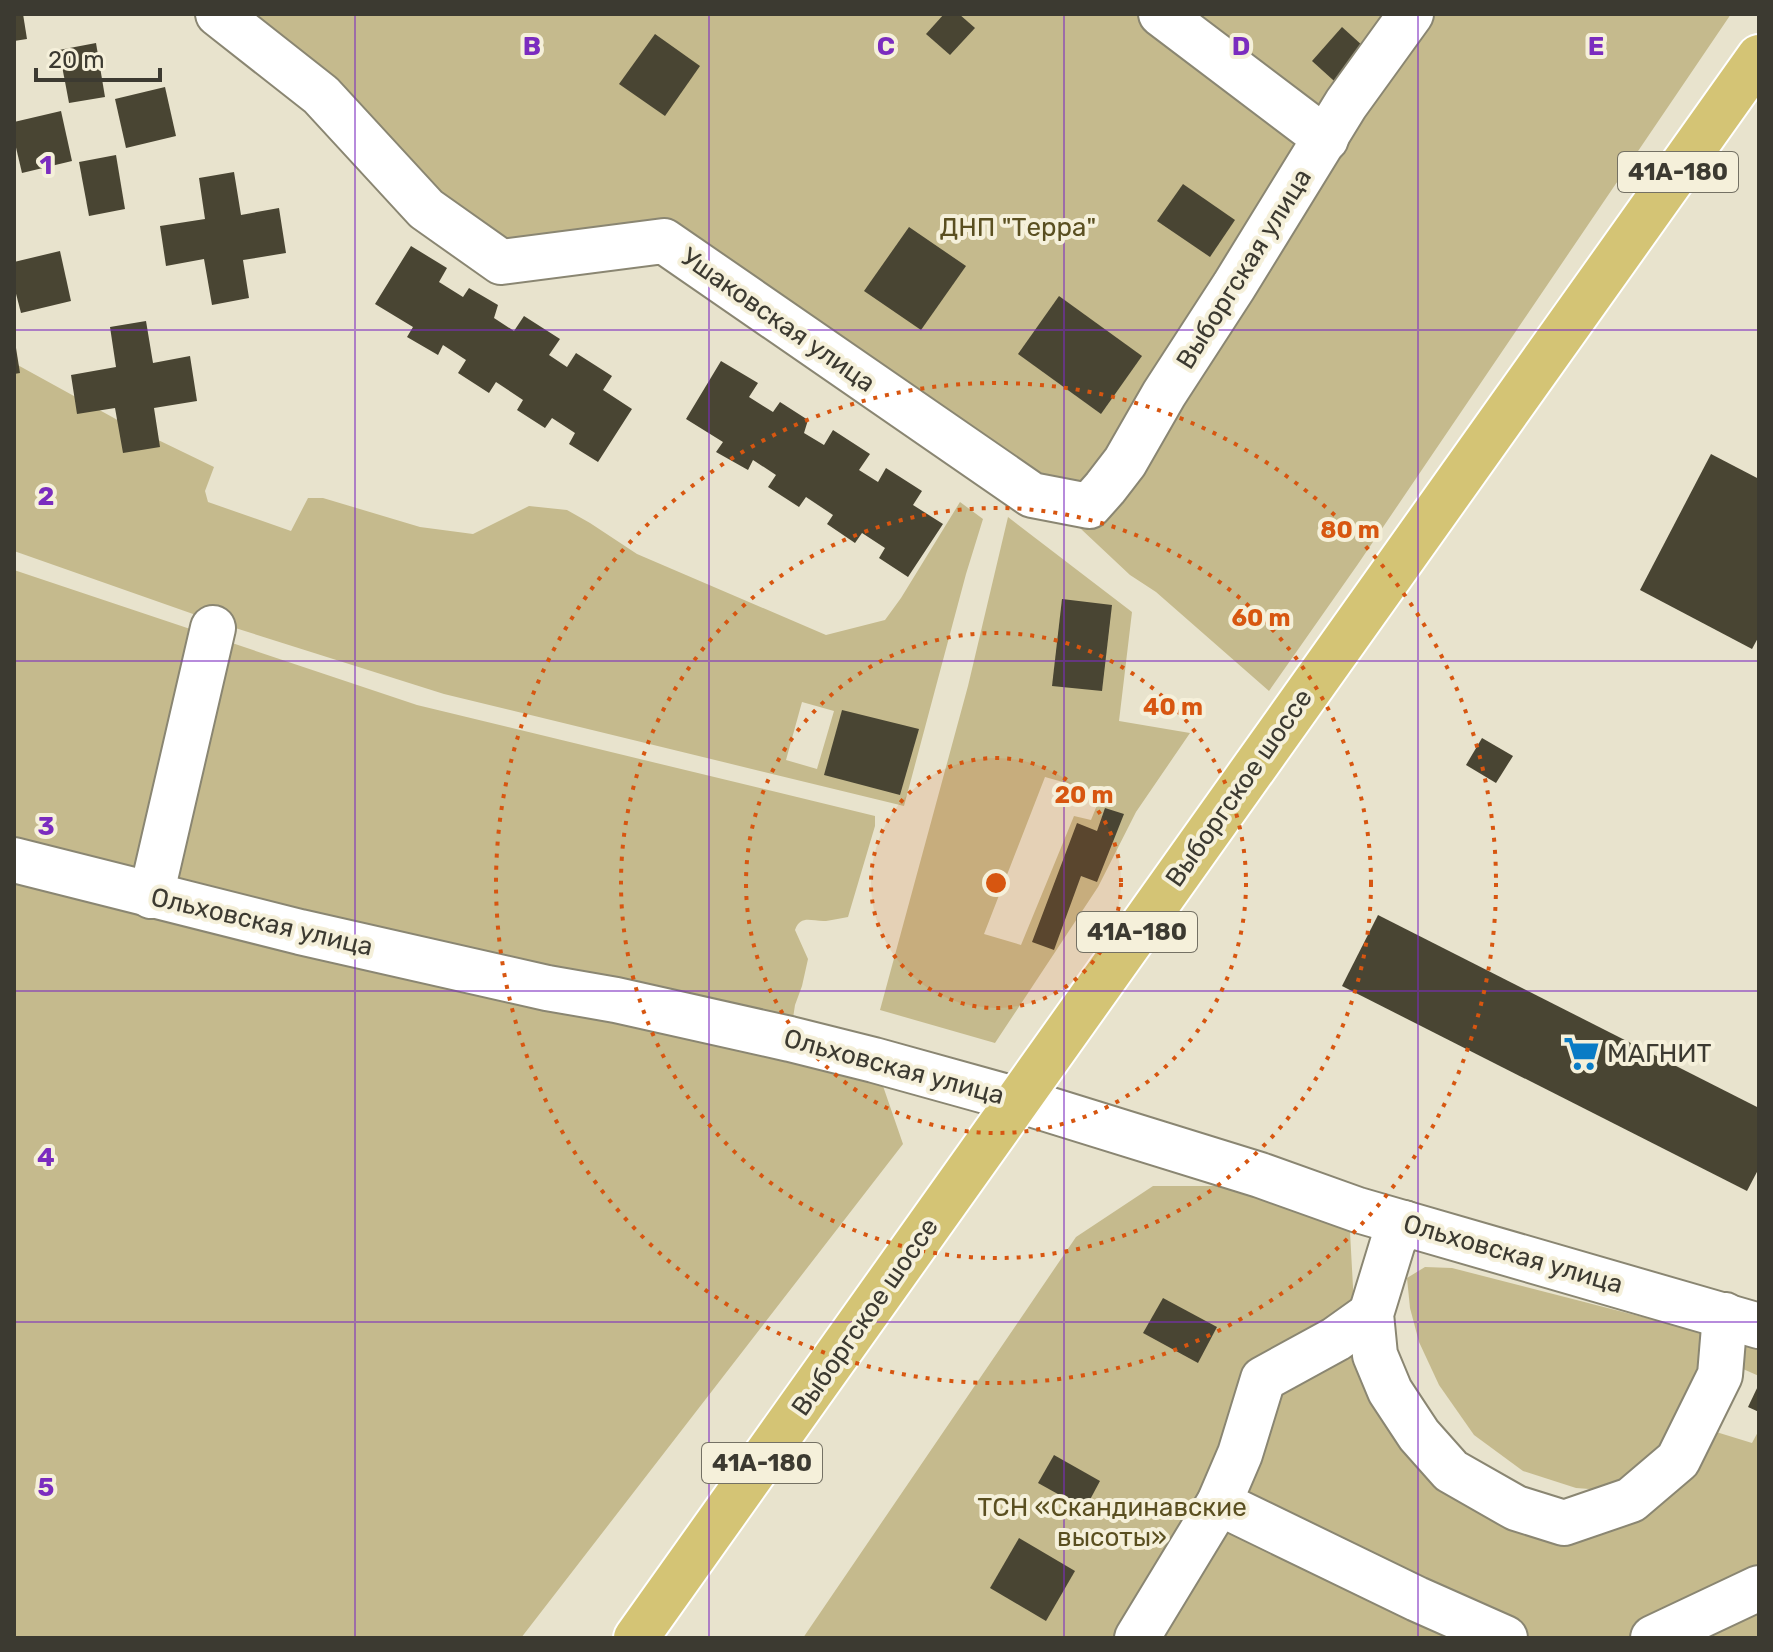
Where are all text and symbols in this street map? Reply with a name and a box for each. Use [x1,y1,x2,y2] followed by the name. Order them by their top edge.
[523,31,541,62] text: B
[877,31,895,62] text: C
[1232,31,1250,62] text: D
[1588,31,1604,62] text: E
[36,32,160,82] scale bar
[48,46,105,74] text: 20 m
[40,150,52,181] text: 1
[1618,152,1738,192] road number: 41А-180
[1170,163,1318,375] street label: Выборгская улица
[940,212,1096,243] park label: ДНП "Терра"
[675,241,881,399] street label: Ушаковская улица
[38,481,54,512] text: 2
[1320,516,1380,544] text: 80 m
[1231,604,1291,632] text: 60 m
[1159,683,1319,893] street label: Выборгское шоссе
[1143,693,1203,721] text: 40 m
[1054,781,1114,809] text: 20 m
[37,811,55,842] text: 3
[982,869,1010,897] centre of rings
[148,881,376,963] street label: Ольховская улица
[1077,912,1197,952] road number: 41А-180
[780,1023,1008,1111] street label: Ольховская улица
[1562,1034,1600,1072] supermarket icon: МАГНИТ
[1607,1038,1712,1069] place label: МАГНИТ
[37,1142,55,1173] text: 4
[1400,1208,1626,1300] street label: Ольховская улица
[785,1212,945,1422] street label: Выборгское шоссе
[702,1443,822,1483] road number: 41А-180
[38,1472,54,1503] text: 5
[977,1492,1247,1553] park label: ТСН «Скандинавские высоты»

